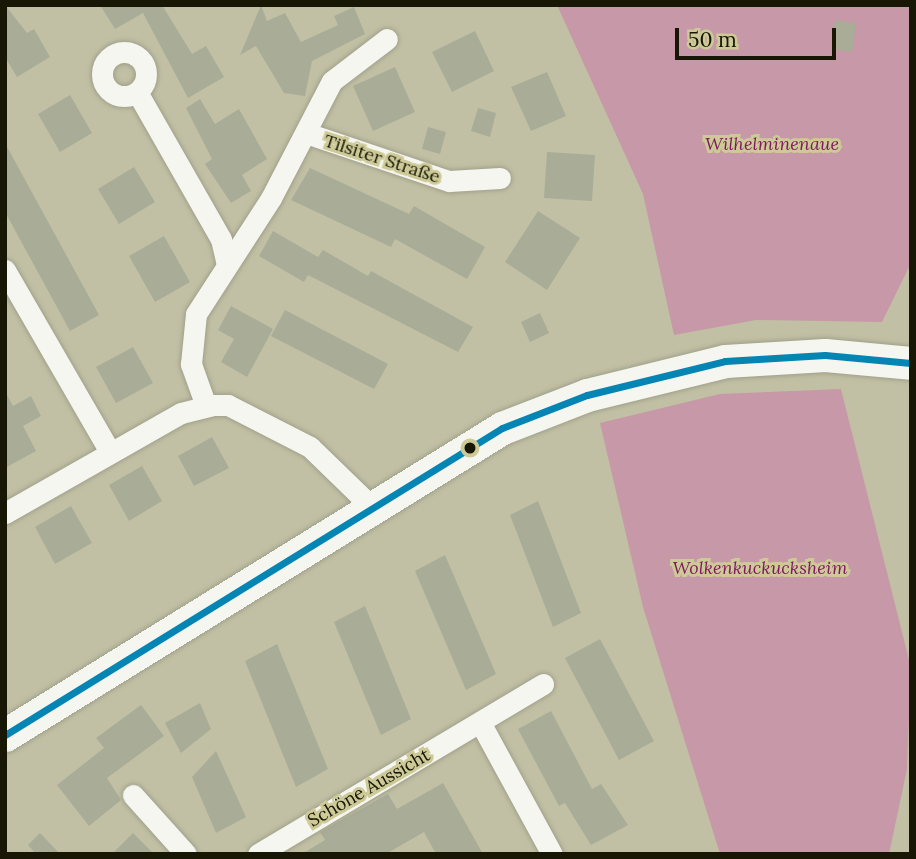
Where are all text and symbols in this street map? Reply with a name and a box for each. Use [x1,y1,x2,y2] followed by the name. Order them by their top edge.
[678,14,839,58] scale bar
[688,26,737,53] text: 50 m
[321,130,443,188] street label: Tilsiter Straße
[705,133,839,155] park label: Wilhelminenaue
[463,441,477,455] unlabelled marker
[673,557,847,579] park label: Wolkenkuckucksheim
[304,744,434,832] street label: Schöne Aussicht

